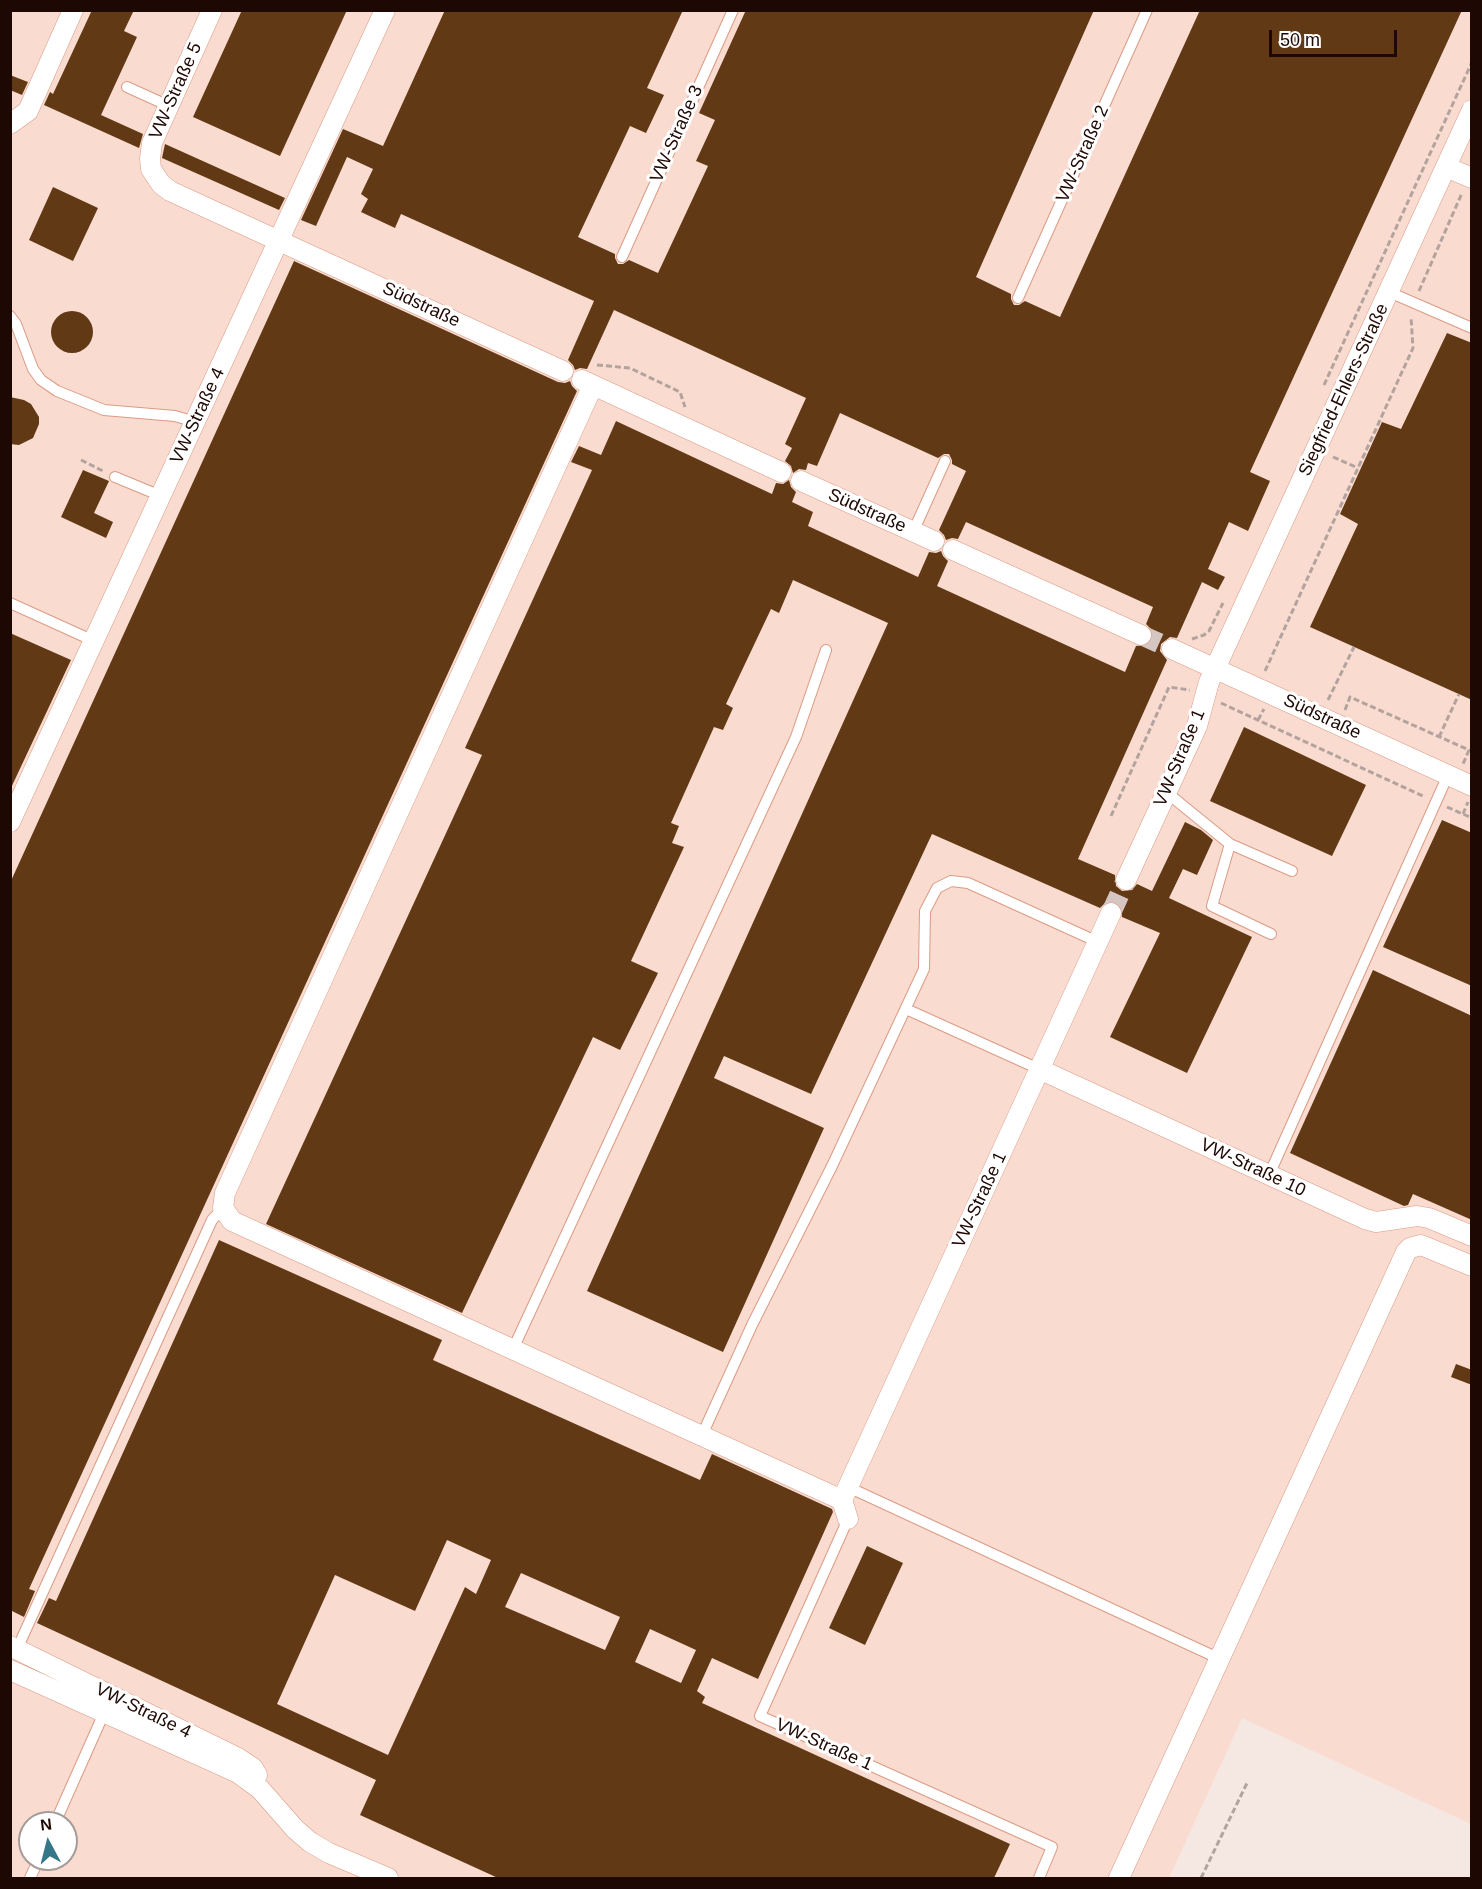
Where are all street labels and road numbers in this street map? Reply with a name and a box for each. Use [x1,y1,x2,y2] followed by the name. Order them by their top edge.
[145,39,207,143] street label: VW-Straße 5
[646,82,708,186] street label: VW-Straße 3
[1052,102,1114,206] street label: VW-Straße 2
[379,278,463,332] street label: Südstraße
[1294,300,1394,480] street label: Siegfried-Ehlers-Straße
[166,364,230,468] street label: VW-Straße 4
[825,484,909,538] street label: Südstraße
[1280,690,1364,744] street label: Südstraße
[1150,706,1210,810] street label: VW-Straße 1
[1197,1134,1309,1202] street label: VW-Straße 10
[948,1148,1012,1252] street label: VW-Straße 1
[92,1679,194,1743] street label: VW-Straße 4
[772,1714,876,1776] street label: VW-Straße 1

